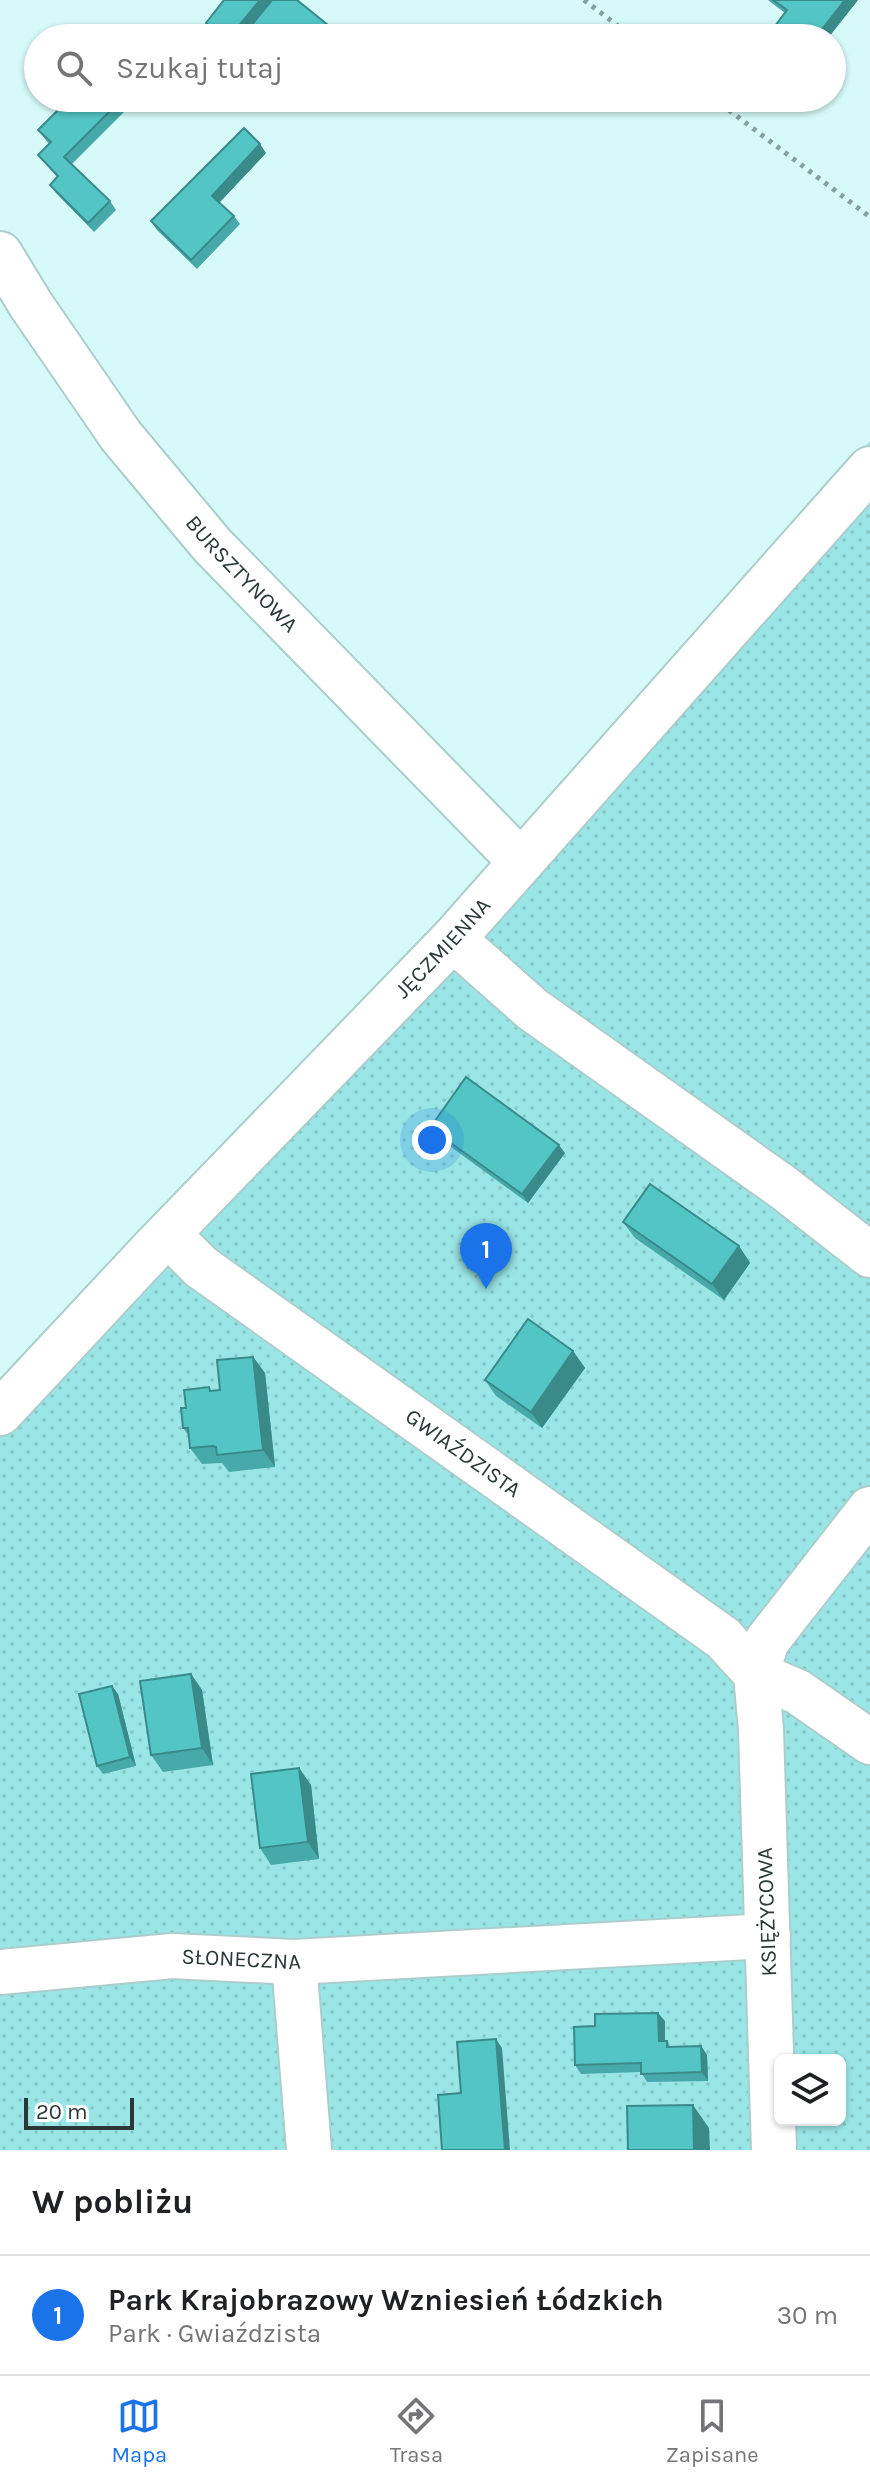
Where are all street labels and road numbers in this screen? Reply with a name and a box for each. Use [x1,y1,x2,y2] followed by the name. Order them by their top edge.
[180,510,303,638] street label: BURSZTYNOWA
[390,893,496,1004] street label: JĘCZMIENNA
[400,1403,526,1503] street label: GWIAŹDZISTA
[752,1847,782,1977] street label: KSIĘŻYCOWA
[181,1943,302,1975] street label: SŁONECZNA

